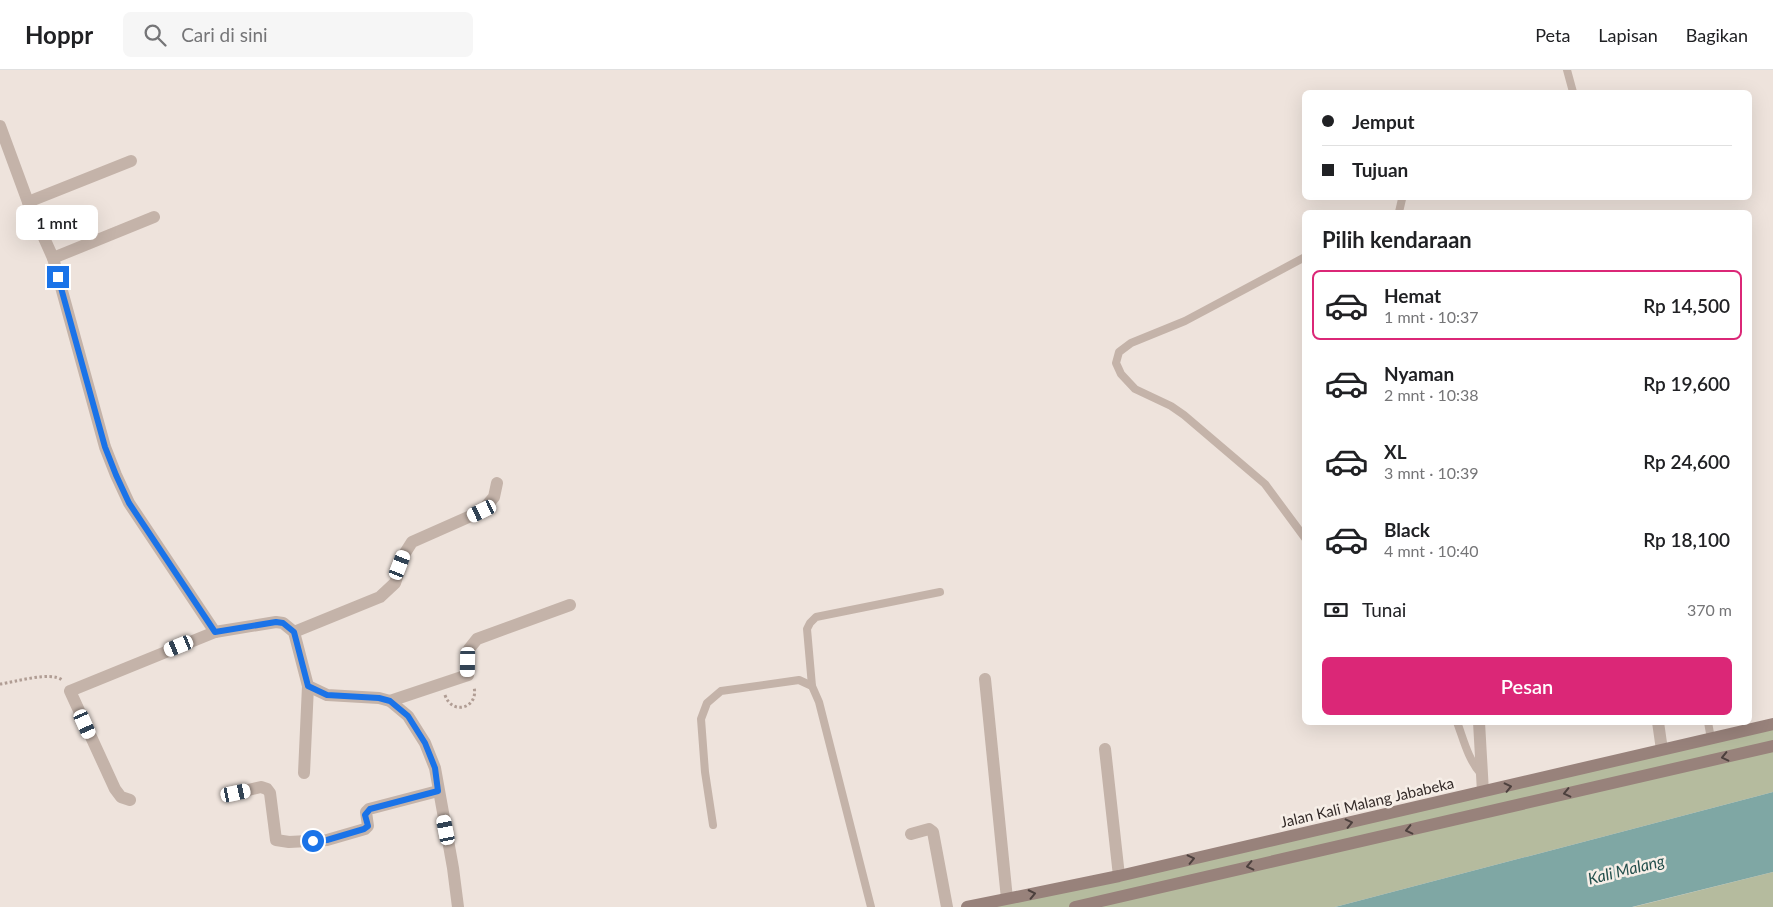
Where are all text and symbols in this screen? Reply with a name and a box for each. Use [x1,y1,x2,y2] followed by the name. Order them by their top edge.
[123,12,473,57] search box
[25,20,93,49] text: Hoppr
[141,21,169,49] icon: search
[181,23,268,46] text: Cari di sini
[1535,24,1570,46] text: Peta
[1598,24,1658,46] text: Lapisan
[1686,24,1748,46] text: Bagikan
[1352,110,1414,133] text: Jemput
[1352,158,1408,181] text: Tujuan
[17,204,99,240] callout: 1 mnt
[36,213,78,232] text: 1 mnt
[1322,226,1472,253] text: Pilih kendaraan
[47,266,69,288] route end
[1324,283,1369,328] icon: car
[1384,284,1441,307] text: Hemat
[1643,294,1730,317] text: Rp 14,500
[1384,307,1479,326] text: 1 mnt · 10:37
[1324,361,1369,406] icon: car
[1384,362,1454,385] text: Nyaman
[1643,372,1730,395] text: Rp 19,600
[1384,385,1479,404] text: 2 mnt · 10:38
[1324,439,1369,484] icon: car
[1384,440,1407,463] text: XL
[1643,450,1730,473] text: Rp 24,600
[1384,463,1479,482] text: 3 mnt · 10:39
[465,498,498,524] car
[1324,517,1369,562] icon: car
[1384,518,1430,541] text: Black
[1643,528,1730,551] text: Rp 18,100
[1384,541,1479,560] text: 4 mnt · 10:40
[387,548,412,582] car
[1322,596,1350,624] icon: cash
[1362,598,1406,621] text: Tunai
[1687,600,1732,619] text: 370 m
[162,633,195,659] car
[460,647,475,677] car
[1322,657,1732,715] button: Pesan
[72,707,97,741] car
[1721,751,1730,762] one-way arrow
[1279,773,1455,831] street label: Jalan Kali Malang Jababeka
[1503,782,1512,793] one-way arrow
[219,783,252,803] car
[1563,787,1572,798] one-way arrow
[435,814,456,846] car
[1345,818,1354,829] one-way arrow
[1404,824,1413,835] one-way arrow
[302,830,324,852] route start
[1586,850,1667,888] water label: Kali Malang
[1186,855,1195,865] one-way arrow
[1246,861,1255,871] one-way arrow
[1028,889,1037,900] one-way arrow

